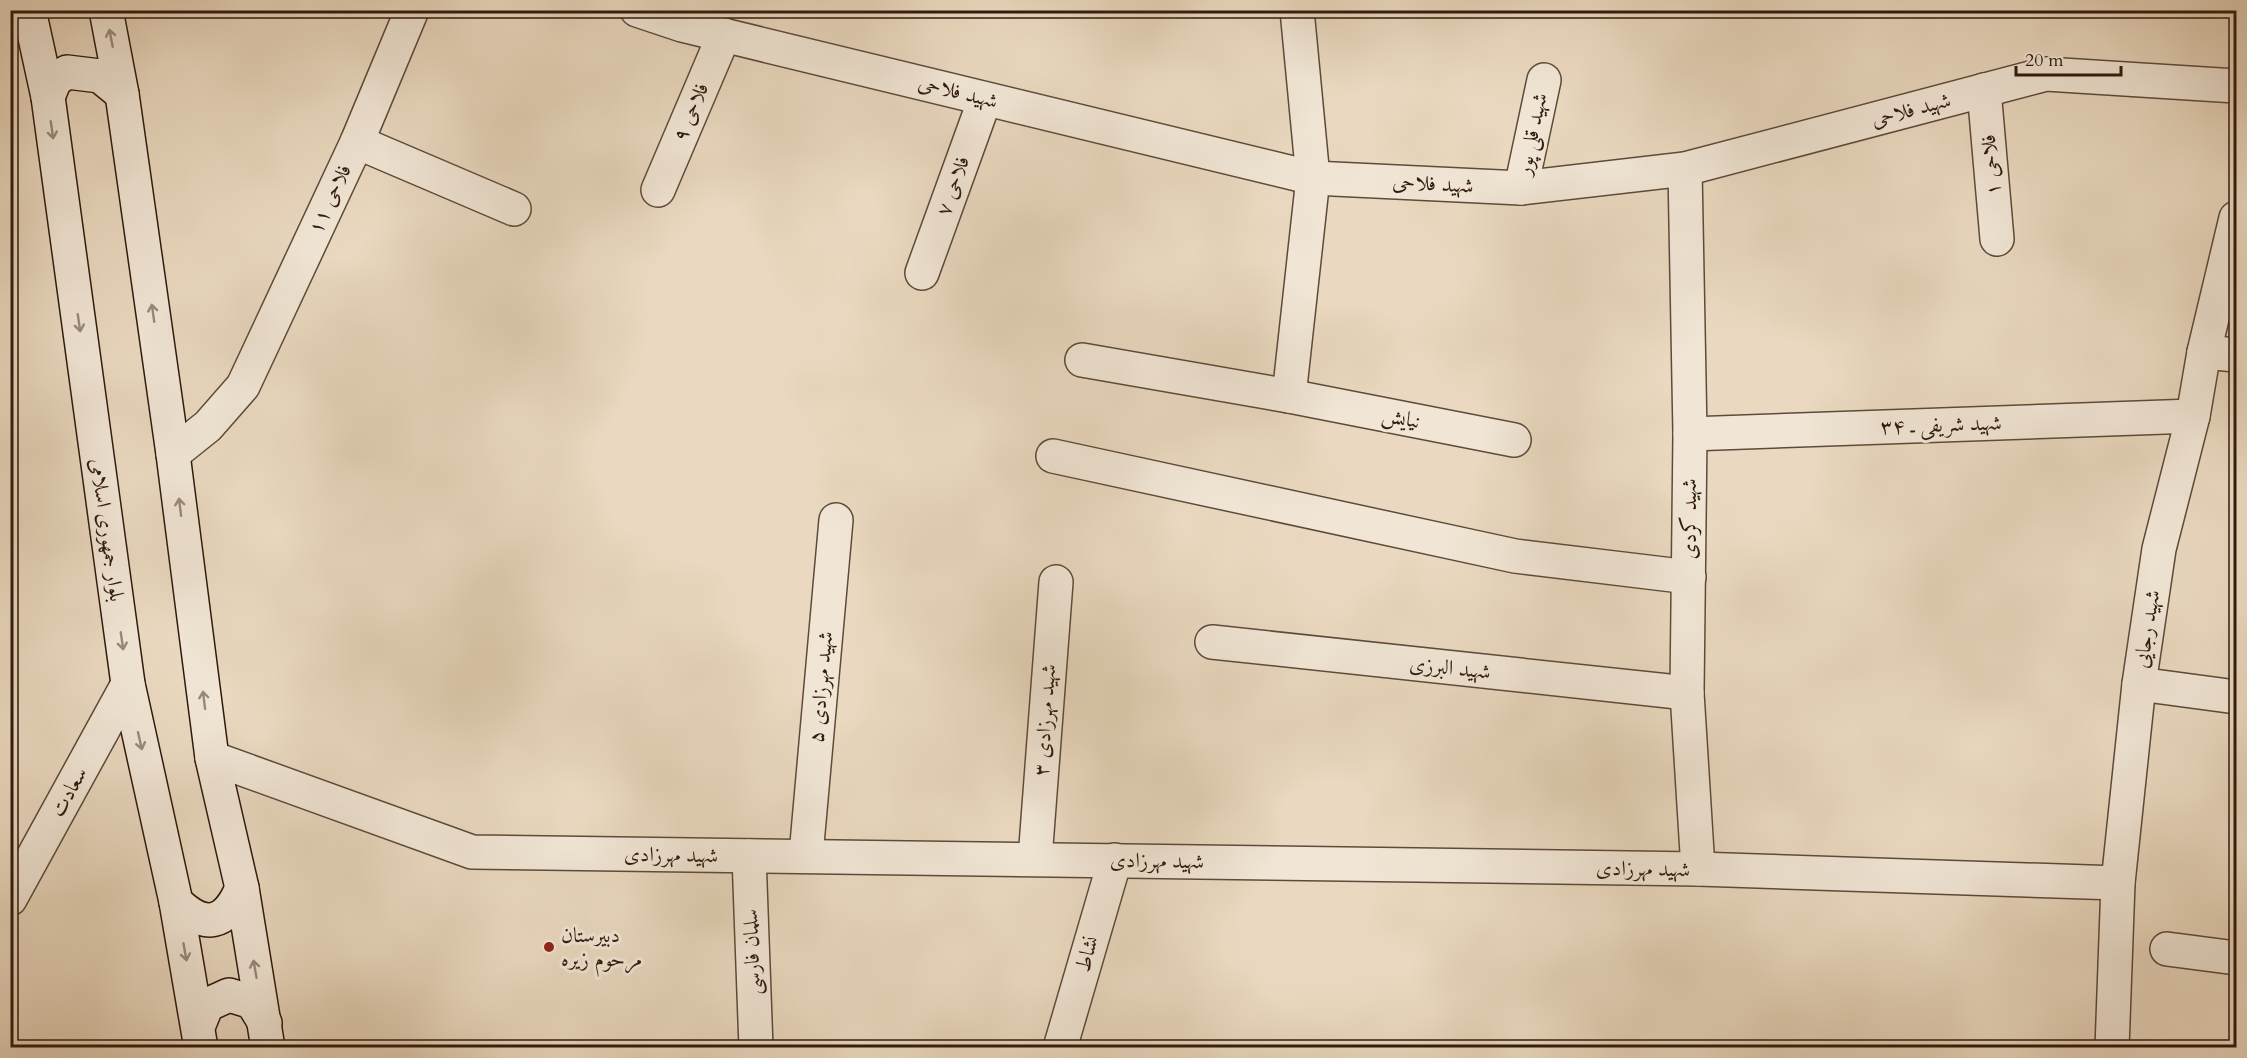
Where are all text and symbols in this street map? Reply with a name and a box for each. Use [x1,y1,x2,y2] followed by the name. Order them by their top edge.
[105,28,116,48] one-way arrow
[2016,39,2121,77] scale bar
[2025,48,2064,73] text: 20 m
[915,68,1001,116] street label: شهید فلاحی
[666,78,716,146] street label: فلاحی ۹
[1868,85,1954,135] street label: شهید فلاحی
[1509,90,1556,180] street label: شهید قلی پور
[47,119,58,139] one-way arrow
[1974,133,2008,197] street label: فلاحی ۱
[929,152,977,220] street label: فلاحی ۷
[301,159,359,239] street label: فلاحی ۱۱
[1392,167,1474,201] street label: شهید فلاحی
[148,304,159,324] one-way arrow
[73,312,84,332] one-way arrow
[1379,400,1423,436] street label: نیایش
[1880,408,2002,442] street label: شهید شریفی ـ ۳۴
[83,456,131,604] street label: بلوار جمهوری اسلامی
[1675,479,1704,559] street label: شهید کردی
[174,497,185,517] one-way arrow
[2127,588,2167,670] street label: شهید رجایی
[117,630,128,650] one-way arrow
[802,630,840,744] street label: شهید مهرزادی ۵
[1408,649,1492,687] street label: شهید البرزی
[1027,663,1063,777] street label: شهید مهرزادی ۳
[199,691,210,710] one-way arrow
[135,731,147,750] one-way arrow
[43,762,95,822] street label: سعادت
[624,840,718,870] street label: شهید مهرزادی
[1110,846,1204,876] street label: شهید مهرزادی
[1596,854,1690,884] street label: شهید مهرزادی
[736,908,768,996] street label: سلمان فارسی
[561,921,642,977] place label: دبیرستان مرحوم زیره
[1068,933,1106,975] street label: نشاط
[542,940,556,954] marker: دبیرستان مرحوم زیره
[180,942,191,961] one-way arrow
[250,960,261,979] one-way arrow

